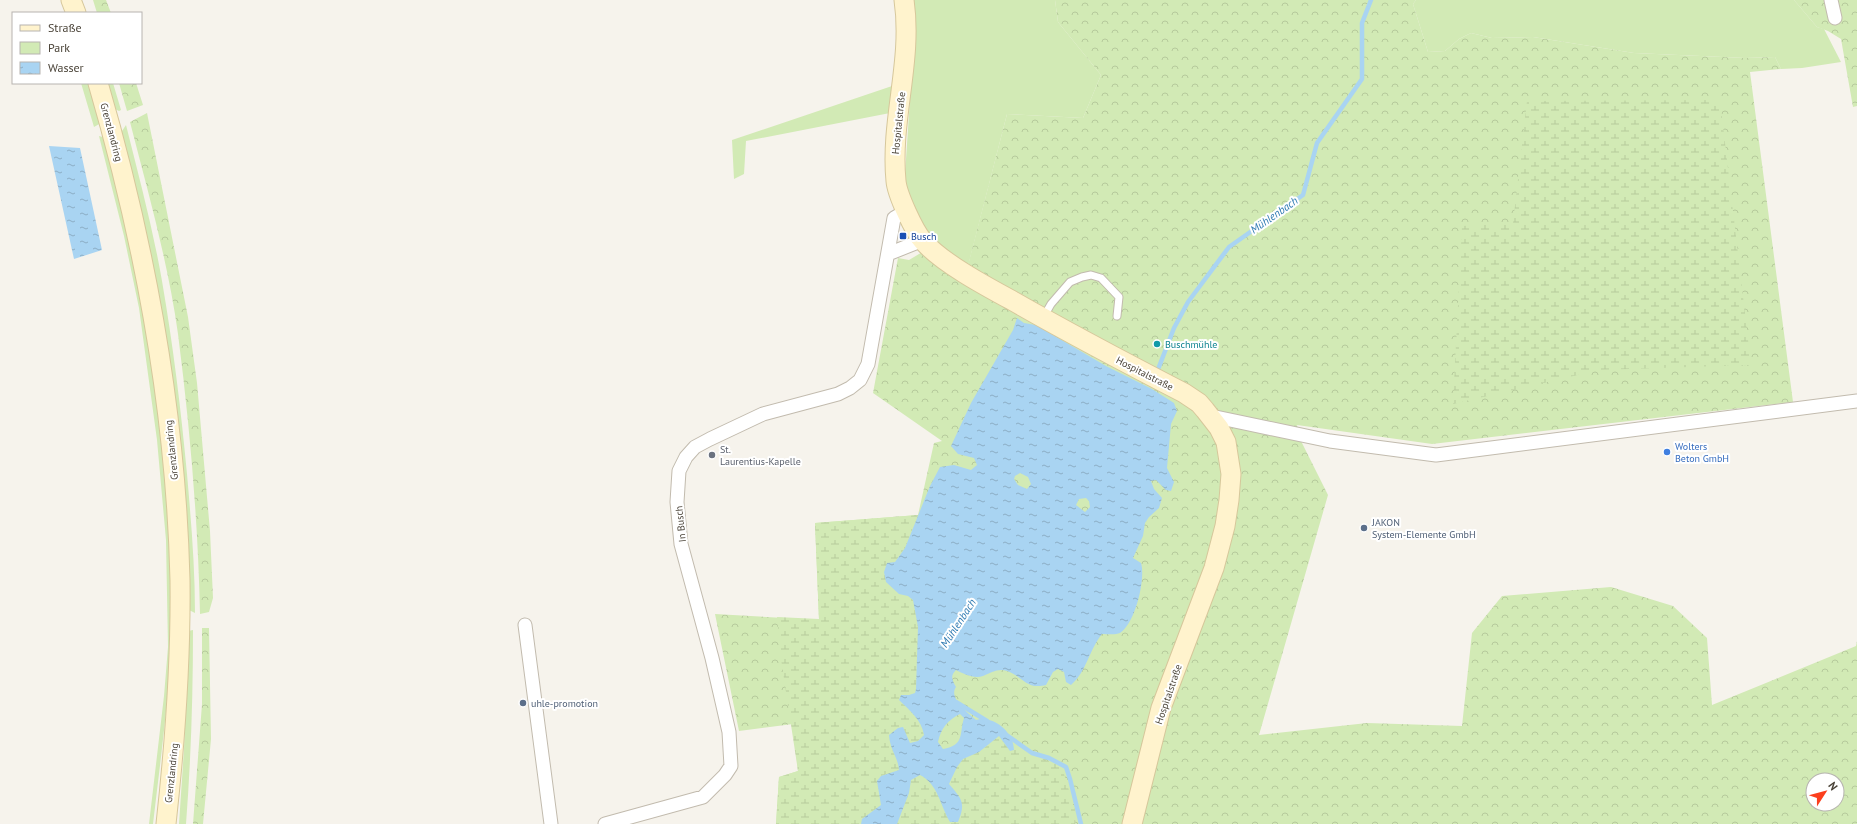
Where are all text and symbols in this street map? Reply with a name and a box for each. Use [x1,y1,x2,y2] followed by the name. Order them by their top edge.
[12,12,142,84] legend
[48,20,82,35] text: Straße
[48,40,70,55] text: Park
[48,60,84,75] text: Wasser
[889,91,908,155] street label: Hospitalstraße
[97,101,126,163] street label: Grenzlandring
[1247,193,1301,237] water label: Mühlenbach
[911,230,936,243] place label: Busch
[898,231,908,241] marker: Busch
[1165,338,1217,351] place label: Buschmühle
[1152,339,1162,349] marker: Buschmühle
[1114,353,1176,393] street label: Hospitalstraße
[162,419,181,481] street label: Grenzlandring
[1675,440,1729,465] place label: Wolters Beton GmbH
[720,443,801,468] place label: St. Laurentius-Kapelle
[1662,447,1672,457] marker: Wolters Beton GmbH
[707,450,717,460] marker: St. Laurentius-Kapelle
[672,505,689,543] street label: In Busch
[1371,516,1476,541] place label: JAKON System-Elemente GmbH
[1359,523,1369,533] marker: JAKON System-Elemente GmbH
[937,596,979,650] water label: Mühlenbach
[1152,662,1185,726] street label: Hospitalstraße
[531,697,598,710] place label: uhle-promotion
[518,698,528,708] marker: uhle-promotion
[162,742,181,804] street label: Grenzlandring
[1805,772,1845,812] north arrow
[1825,779,1841,793] text: N

